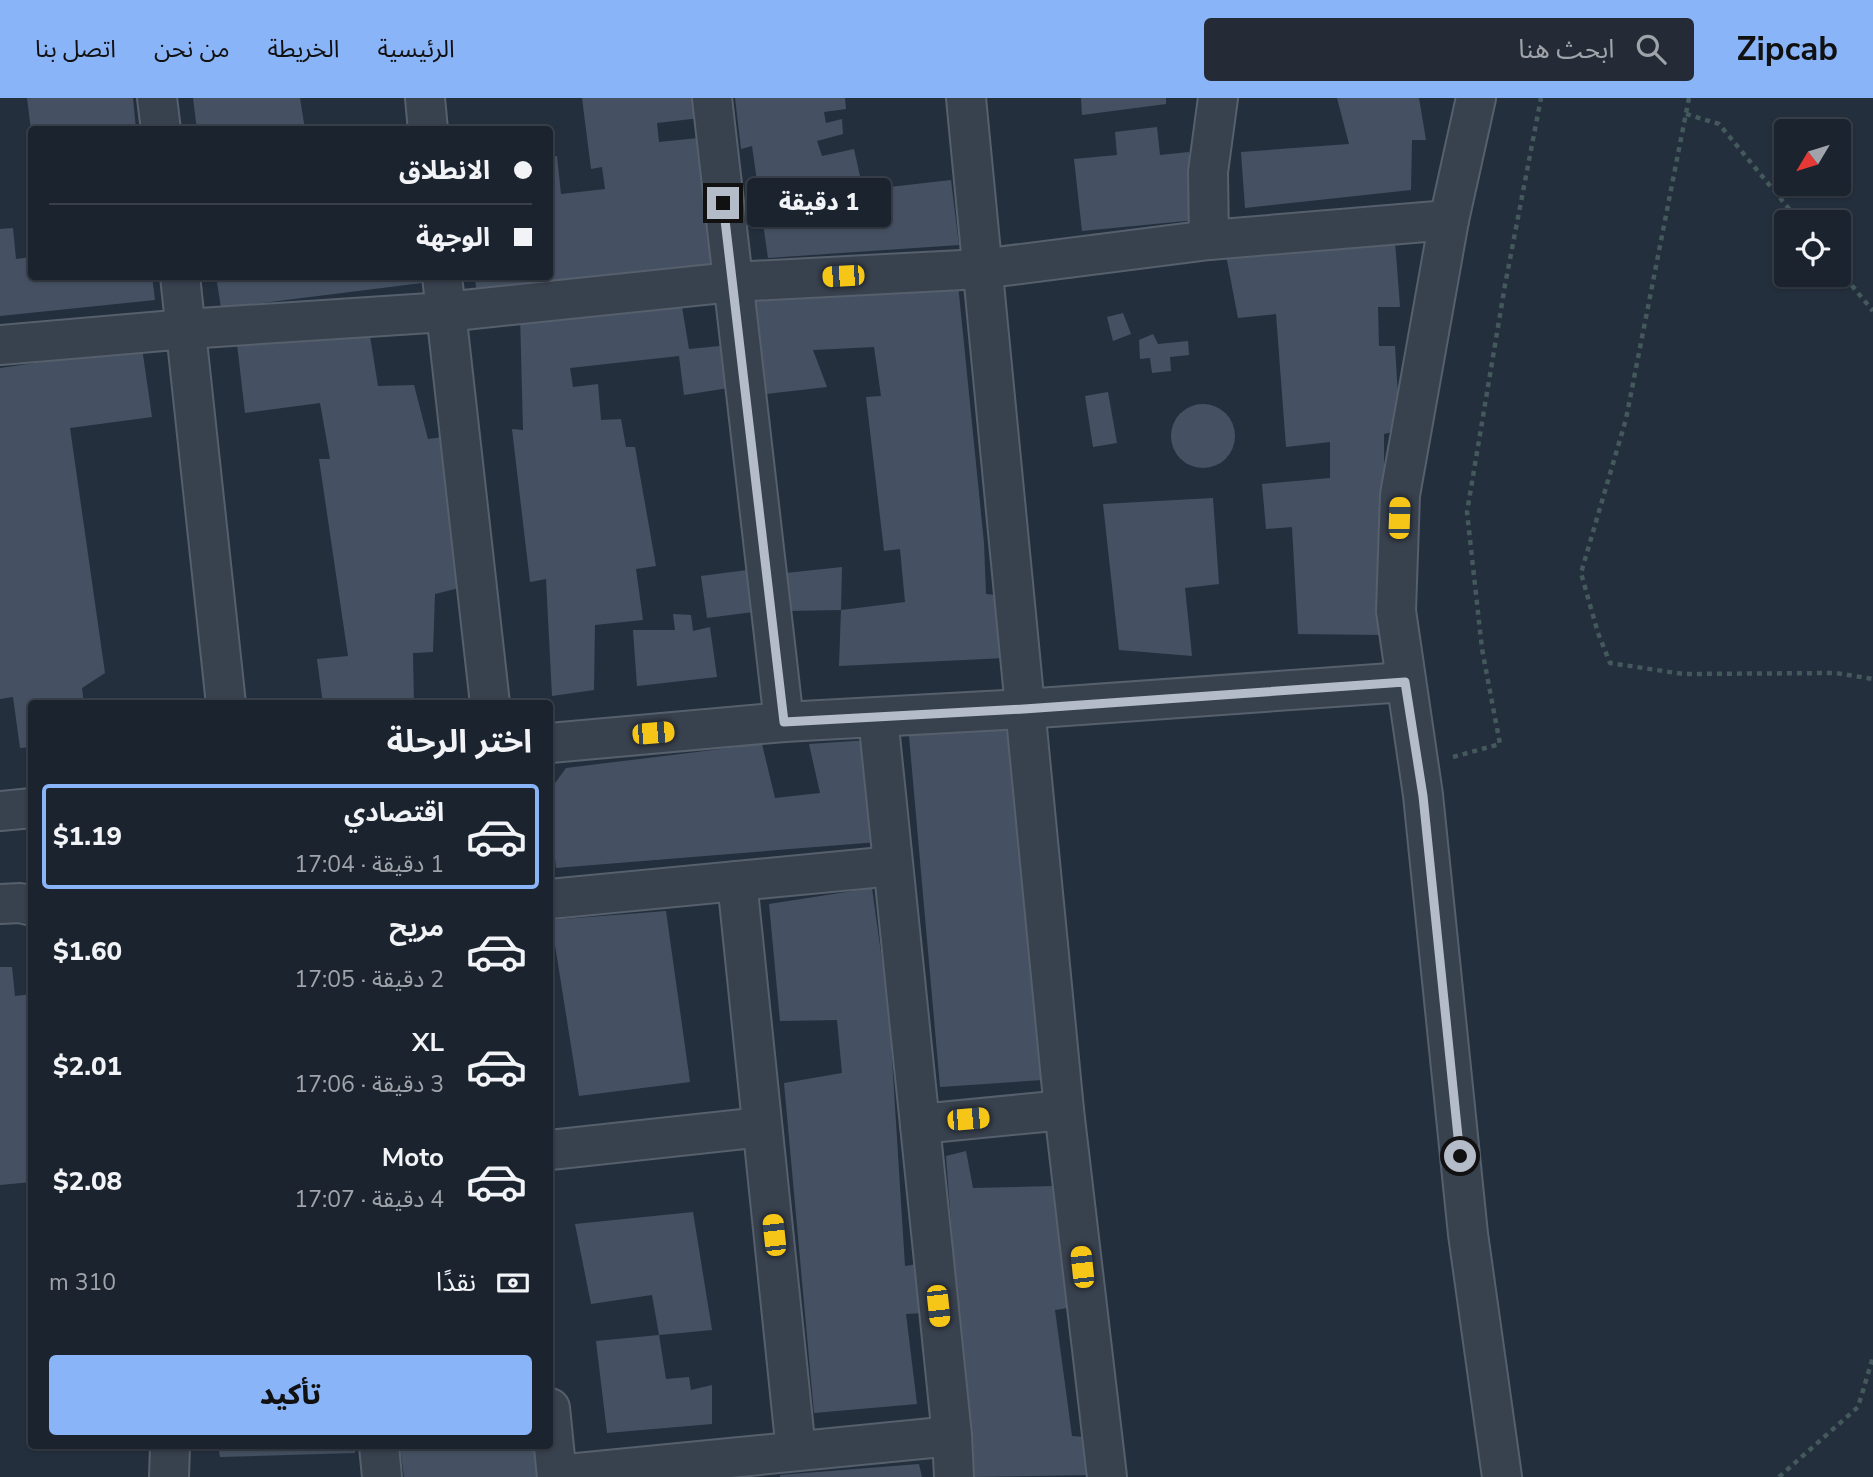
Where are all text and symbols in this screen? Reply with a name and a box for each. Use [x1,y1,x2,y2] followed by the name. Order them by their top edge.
[1204,18,1694,81] search box
[1736,27,1838,72] text: Zipcab
[1632,30,1670,68] icon: search
[1518,32,1614,67] text: ابحث هنا
[35,33,116,65] text: اتصل بنا
[154,33,230,65] text: من نحن
[268,33,340,65] text: الخريطة
[378,33,455,65] text: الرئيسية
[1774,119,1852,196] north arrow
[1774,119,1851,287] map controls
[399,153,490,188] text: الانطلاق
[748,178,891,228] callout: 1 دقيقة
[707,187,739,219] route end
[779,187,859,218] text: 1 دقيقة
[1774,210,1851,287] button: locate
[416,220,490,255] text: الوجهة
[822,264,865,288] car
[1388,497,1411,539] car
[387,720,532,763] text: اختر الرحلة
[632,721,675,745] car
[344,795,444,830] text: اقتصادي
[465,805,528,868] icon: car
[53,819,122,854] text: $1.19
[294,849,444,880] text: 1 دقيقة · 17:04
[389,910,444,945] text: مريح
[465,920,528,983] icon: car
[53,934,122,969] text: $1.60
[294,964,444,995] text: 2 دقيقة · 17:05
[412,1025,444,1060] text: XL
[465,1035,528,1098] icon: car
[53,1049,122,1084] text: $2.01
[294,1069,444,1100] text: 3 دقيقة · 17:06
[947,1107,990,1131] car
[382,1140,444,1175] text: Moto
[1444,1140,1476,1172] route start
[465,1150,528,1213] icon: car
[53,1164,122,1199] text: $2.08
[294,1184,444,1215] text: 4 دقيقة · 17:07
[762,1213,787,1257] car
[1070,1245,1095,1289] car
[494,1264,532,1302] icon: cash
[436,1265,476,1300] text: نقدًا
[49,1267,116,1298] text: 310 m
[926,1284,951,1328] car
[49,1355,532,1435] button: تأكيد

